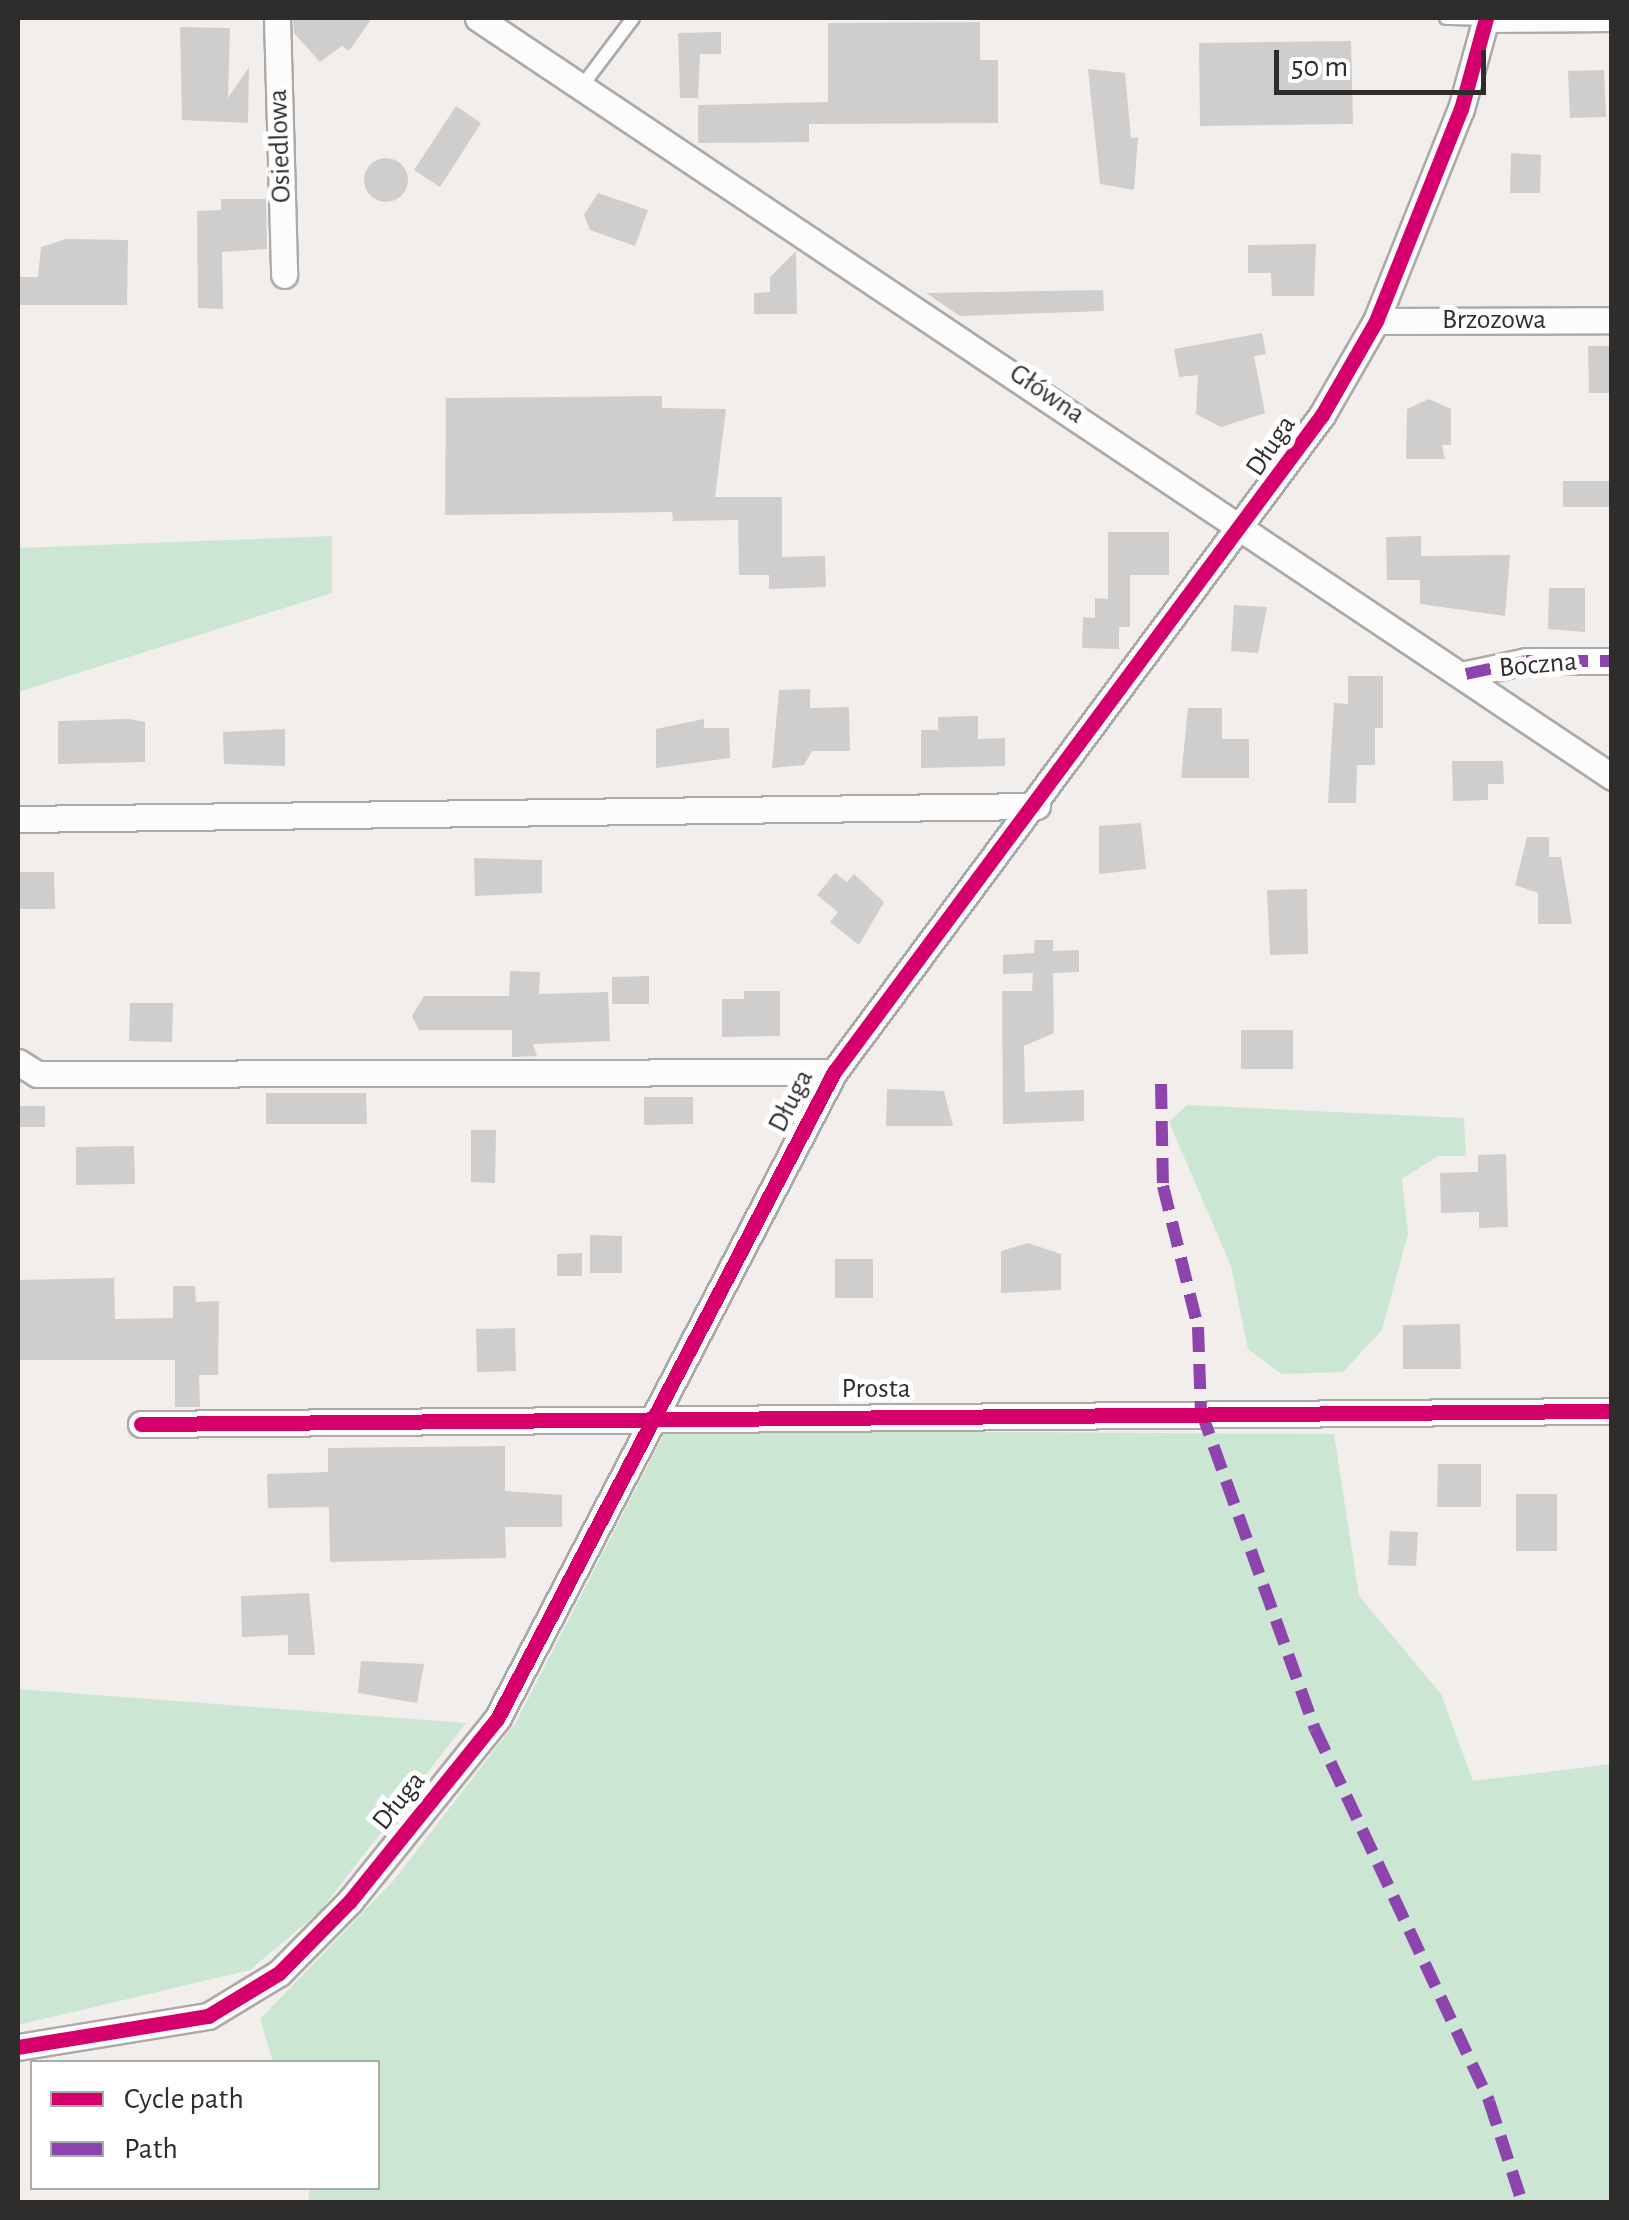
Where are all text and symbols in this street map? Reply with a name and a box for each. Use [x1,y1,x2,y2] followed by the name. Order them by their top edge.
[1279,30,1492,92] scale bar
[1291,52,1348,82] text: 50 m
[261,88,299,204] street label: Osiedlowa
[1442,303,1546,337] street label: Brzozowa
[1003,357,1091,431] street label: Główna
[1239,409,1303,483] street label: Długa
[1498,645,1578,685] street label: Boczna
[761,1064,821,1138] street label: Długa
[841,1372,911,1406] street label: Prosta
[365,1765,433,1837] street label: Długa
[30,2060,380,2190] legend
[124,2084,244,2114] text: Cycle path
[124,2134,178,2164] text: Path

